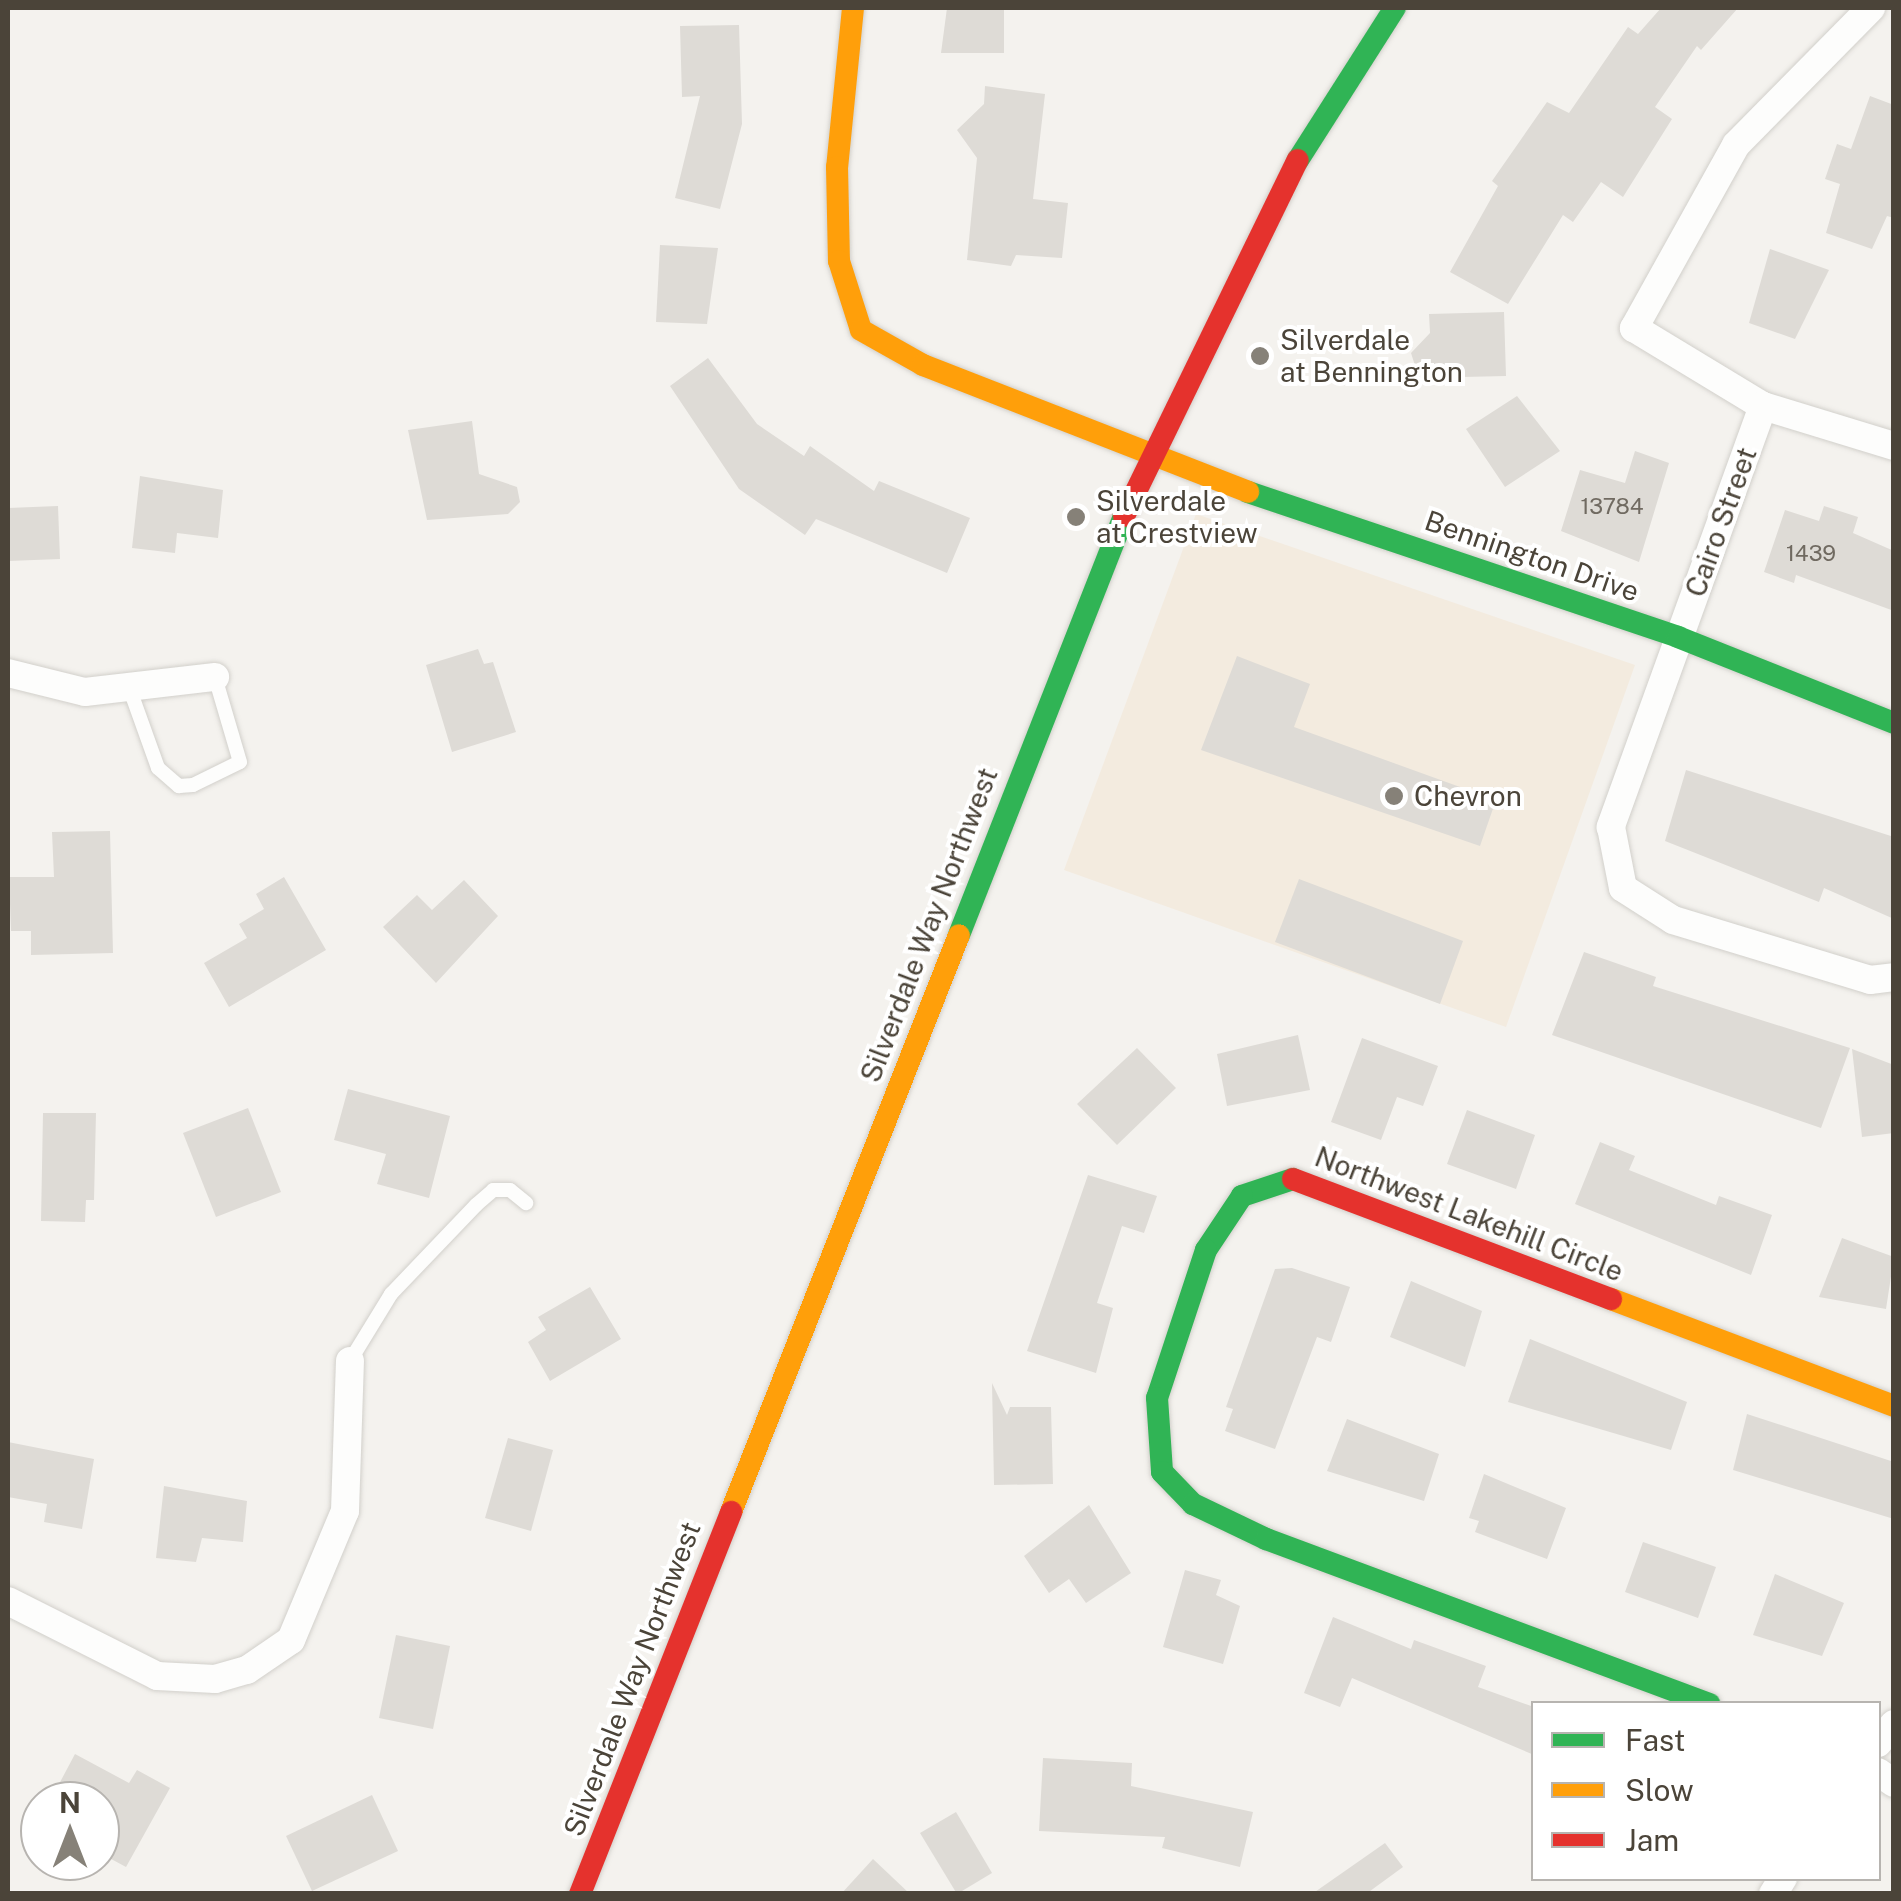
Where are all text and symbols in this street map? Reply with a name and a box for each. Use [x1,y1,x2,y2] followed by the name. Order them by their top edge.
[1280,323,1463,389] place label: Silverdale at Bennington
[1249,345,1271,367] marker: Silverdale at Bennington
[1678,443,1764,601] street label: Cairo Street
[1096,484,1258,550] place label: Silverdale at Crestview
[1580,494,1644,520] house number: 13784
[1421,504,1643,608] street label: Bennington Drive
[1065,506,1087,528] marker: Silverdale at Crestview
[1786,541,1836,567] house number: 1439
[853,763,1005,1087] street label: Silverdale Way Northwest
[1414,779,1522,813] place label: Chevron
[1383,785,1405,807] marker: Chevron
[1310,1140,1628,1288] street label: Northwest Lakehill Circle
[556,1517,708,1841] street label: Silverdale Way Northwest
[1531,1701,1881,1881] legend
[1625,1722,1685,1758] text: Fast
[1625,1772,1694,1808] text: Slow
[20,1781,120,1881] north arrow
[59,1786,81,1819] text: N
[1625,1822,1679,1858] text: Jam

